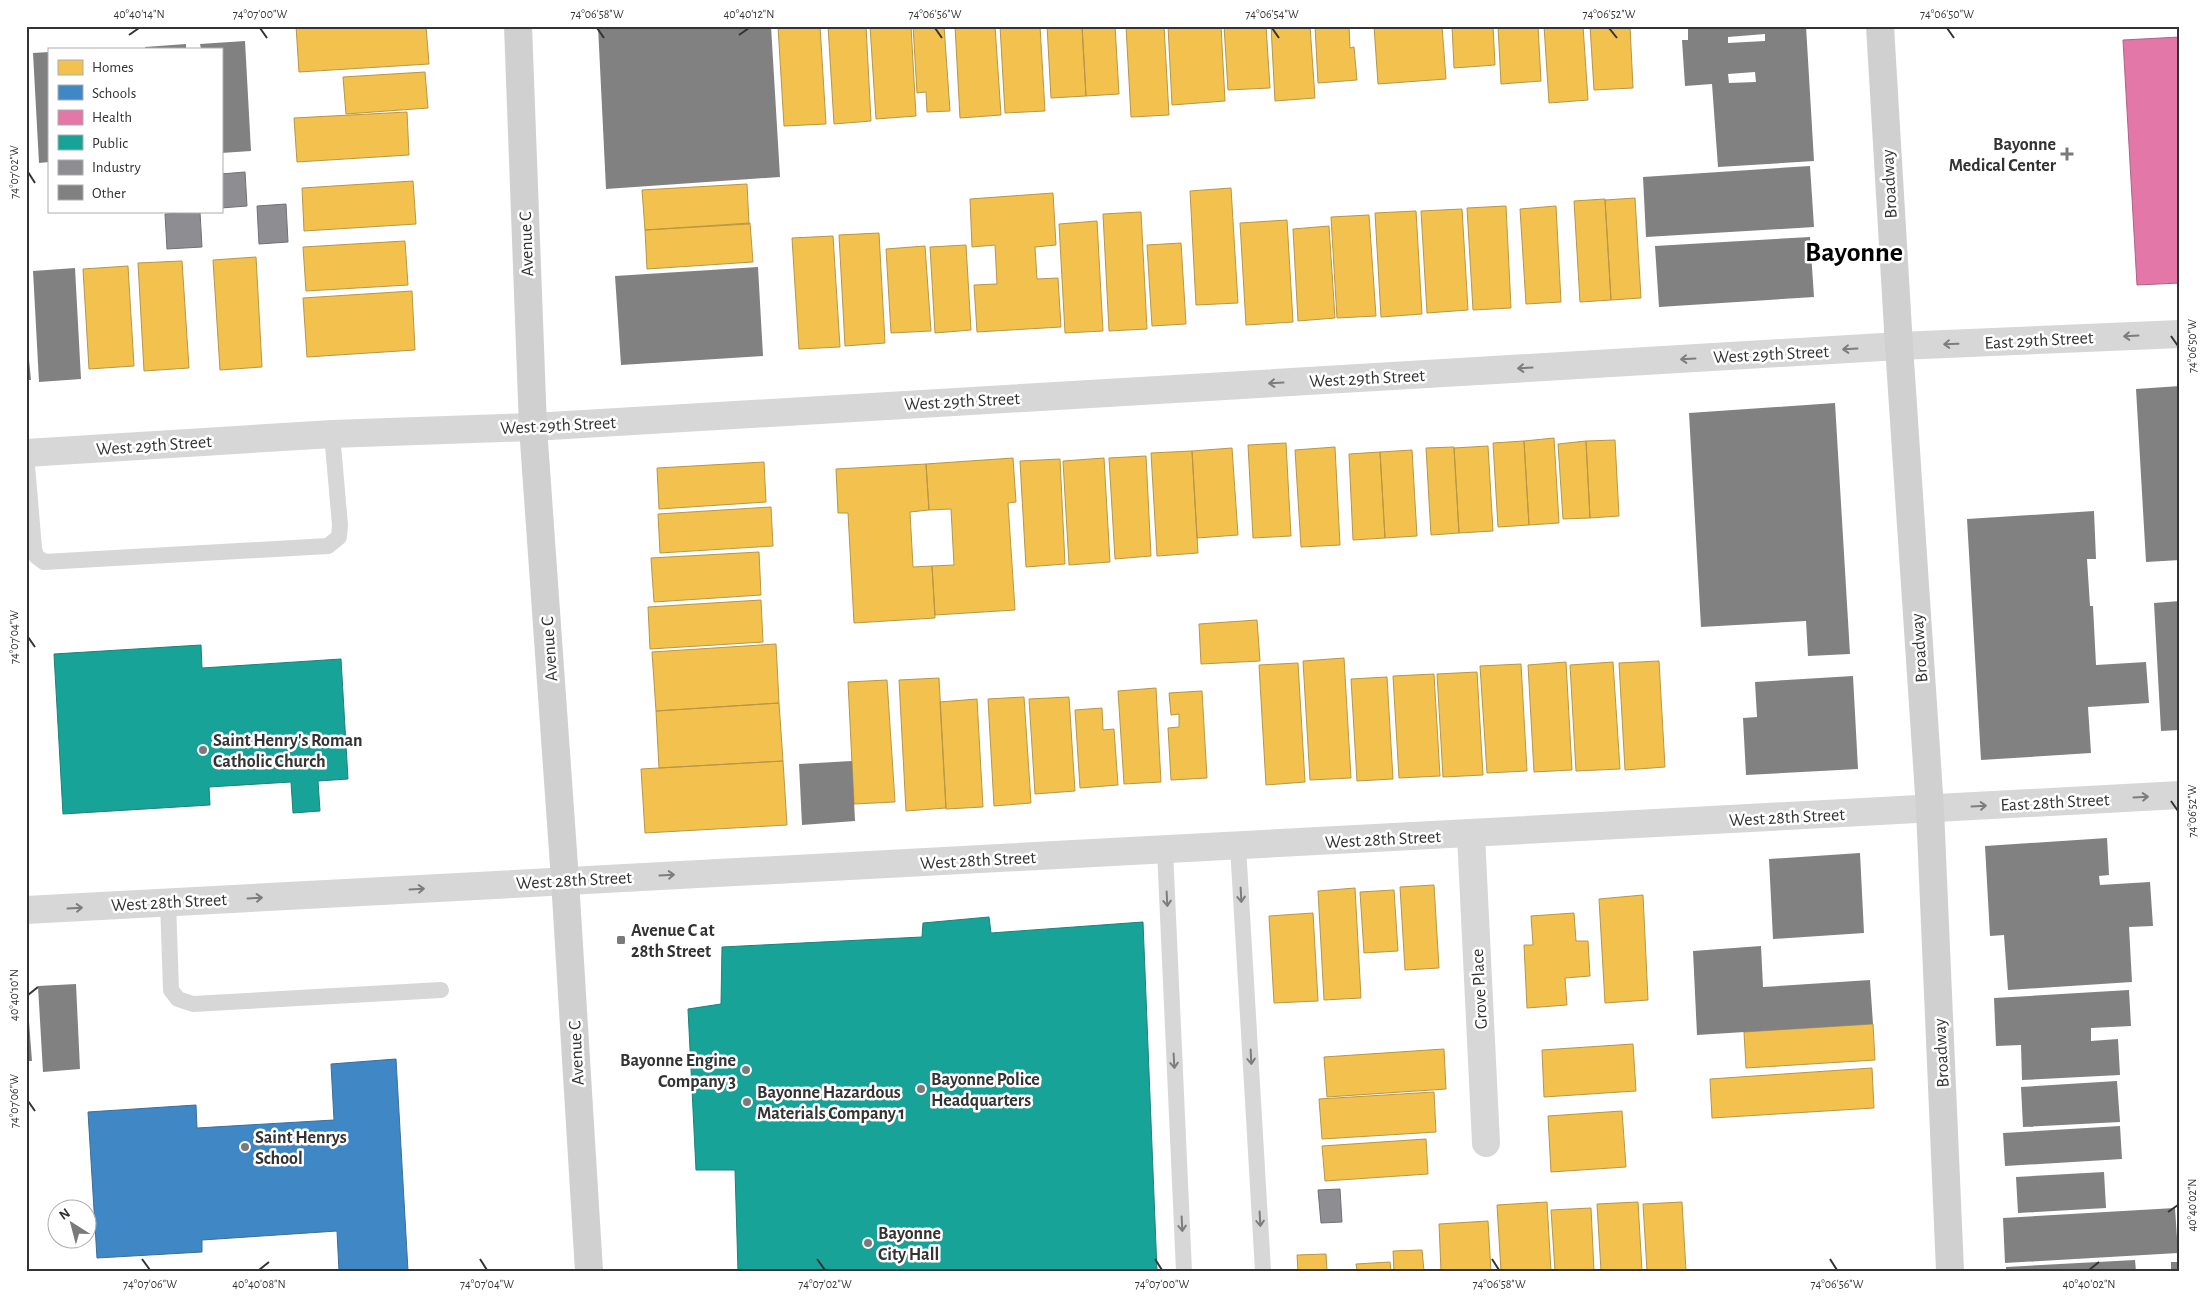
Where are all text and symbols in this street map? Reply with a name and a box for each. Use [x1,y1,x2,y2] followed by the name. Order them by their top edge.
[113,8,165,20] text: 40°40'14"N
[233,8,288,20] text: 74°07'00"W
[570,8,624,20] text: 74°06'58"W
[724,8,774,20] text: 40°40'12"N
[908,8,962,20] text: 74°06'56"W
[1245,8,1299,20] text: 74°06'54"W
[1583,8,1636,20] text: 74°06'52"W
[1920,8,1974,20] text: 74°06'50"W
[48,48,222,212] legend
[92,60,134,75] text: Homes
[92,86,136,101] text: Schools
[92,110,132,125] text: Health
[92,136,128,151] text: Public
[1949,136,2057,175] place label: Bayonne Medical Center
[8,145,20,199] text: 74°07'02"W
[2060,147,2074,161] marker: Bayonne Medical Center
[1879,149,1901,219] street label: Broadway
[92,160,141,175] text: Industry
[92,186,126,201] text: Other
[517,211,537,277] street label: Avenue C
[1805,239,1903,267] district label: Bayonne
[2186,319,2198,373] text: 74°06'50"W
[1984,329,2094,353] street label: East 29th Street
[2123,331,2140,341] one-way arrow
[1943,340,1959,349] one-way arrow
[1713,343,1830,367] street label: West 29th Street
[1842,345,1858,354] one-way arrow
[1680,354,1696,363] one-way arrow
[1518,364,1534,373] one-way arrow
[1309,367,1426,391] street label: West 29th Street
[1268,379,1284,388] one-way arrow
[904,390,1021,414] street label: West 29th Street
[500,414,617,438] street label: West 29th Street
[96,433,213,459] street label: West 29th Street
[8,610,20,664] text: 74°07'04"W
[1909,612,1931,683] street label: Broadway
[539,616,561,682] street label: Avenue C
[213,732,363,771] place label: Saint Henry's Roman Catholic Church
[197,744,209,756] marker: Saint Henry's Roman Catholic Church
[2186,784,2198,837] text: 74°06'52"W
[2000,791,2110,815] street label: East 28th Street
[2133,793,2149,802] one-way arrow
[1970,801,1986,810] one-way arrow
[1729,806,1846,830] street label: West 28th Street
[1325,828,1442,852] street label: West 28th Street
[920,849,1037,873] street label: West 28th Street
[516,869,633,893] street label: West 28th Street
[658,871,674,880] one-way arrow
[409,884,425,893] one-way arrow
[1236,887,1246,903] one-way arrow
[111,891,228,915] street label: West 28th Street
[1162,891,1171,907] one-way arrow
[246,893,262,902] one-way arrow
[67,903,83,912] one-way arrow
[631,922,715,961] place label: Avenue C at 28th Street
[615,934,627,946] marker: Avenue C at 28th Street
[1469,948,1491,1030] street label: Grove Place
[8,969,20,1021] text: 40°40'10"N
[1931,1018,1953,1088] street label: Broadway
[566,1020,588,1086] street label: Avenue C
[1246,1049,1255,1065] one-way arrow
[620,1052,736,1091] place label: Bayonne Engine Company 3
[1170,1053,1179,1069] one-way arrow
[740,1064,752,1076] marker: Bayonne Engine Company 3
[931,1071,1040,1110] place label: Bayonne Police Headquarters
[8,1074,20,1128] text: 74°07'06"W
[915,1083,927,1095] marker: Bayonne Police Headquarters
[757,1084,905,1123] place label: Bayonne Hazardous Materials Company 1
[741,1096,753,1108] marker: Bayonne Hazardous Materials Company 1
[255,1129,347,1168] place label: Saint Henrys School
[239,1141,251,1153] marker: Saint Henrys School
[2186,1178,2198,1232] text: 40°40'02"N
[48,1200,98,1250] north arrow
[57,1206,73,1223] text: N
[1255,1211,1265,1227] one-way arrow
[1177,1215,1187,1231] one-way arrow
[878,1225,941,1264] place label: Bayonne City Hall
[862,1237,874,1249] marker: Bayonne City Hall
[123,1278,177,1290] text: 74°07'06"W
[232,1278,286,1290] text: 40°40'08"N
[460,1278,514,1290] text: 74°07'04"W
[798,1278,852,1290] text: 74°07'02"W
[1135,1278,1190,1290] text: 74°07'00"W
[1472,1278,1526,1290] text: 74°06'58"W
[1810,1278,1864,1290] text: 74°06'56"W
[2062,1278,2116,1290] text: 40°40'02"N

